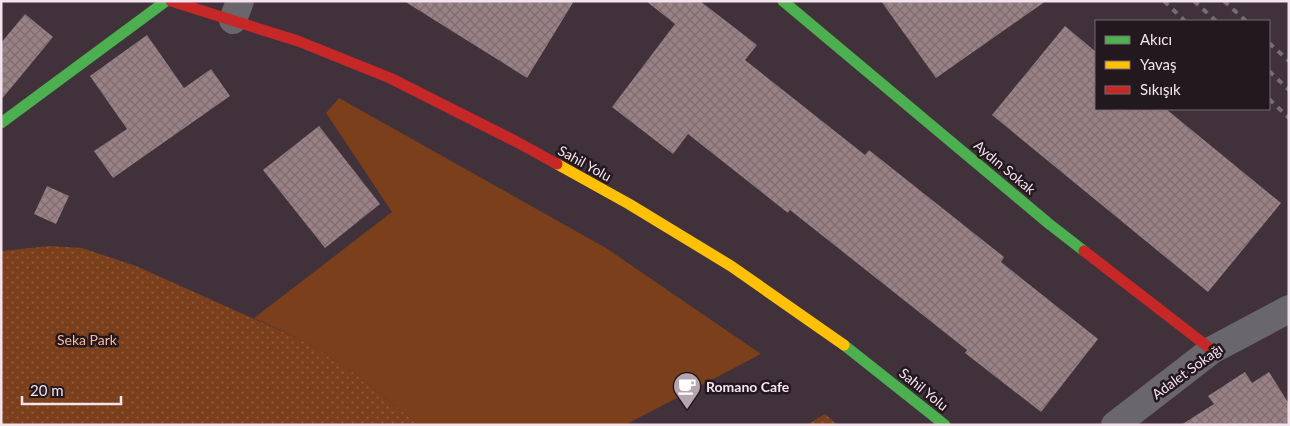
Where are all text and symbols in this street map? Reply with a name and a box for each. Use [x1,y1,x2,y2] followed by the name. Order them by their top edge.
[1095,20,1270,110] legend
[1140,30,1172,48] text: Akıcı
[1140,55,1177,73] text: Yavaş
[1140,80,1181,98] text: Sıkışık
[971,136,1040,198] street label: Aydın Sokak
[555,141,615,185] street label: Sahil Yolu
[57,331,118,348] park label: Seka Park
[1148,340,1226,402] street label: Adalet Sokağı
[896,364,952,414] street label: Sahil Yolu
[672,371,702,410] cafe icon: Romano Cafe
[22,374,121,406] scale bar
[706,378,790,395] place label: Romano Cafe
[30,381,64,399] text: 20 m

